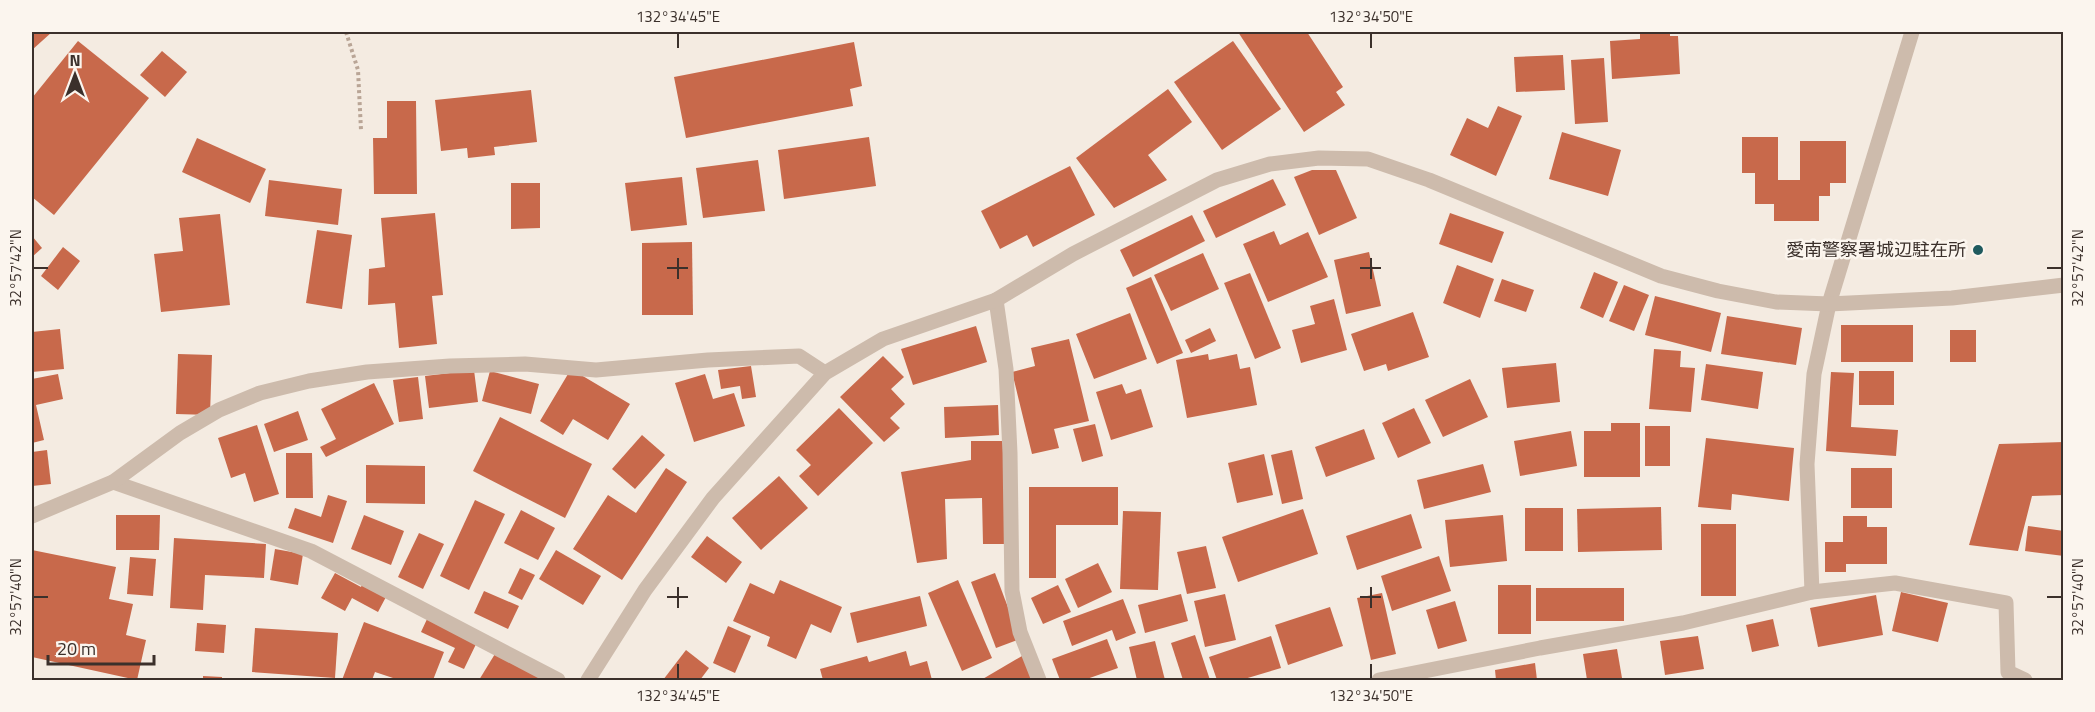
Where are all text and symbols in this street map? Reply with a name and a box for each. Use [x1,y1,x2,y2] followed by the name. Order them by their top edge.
[636,5,720,28] text: 132°34'45"E
[1329,5,1413,28] text: 132°34'50"E
[45,45,105,105] north arrow
[69,48,81,72] text: N
[4,229,27,307] text: 32°57'42"N
[2066,229,2089,307] text: 32°57'42"N
[1786,236,1966,263] place label: 愛南警察署城辺駐在所
[1971,243,1985,257] marker: 愛南警察署城辺駐在所
[4,558,27,636] text: 32°57'40"N
[2066,558,2089,636] text: 32°57'40"N
[48,628,154,666] scale bar
[57,635,96,662] text: 20 m
[636,684,720,707] text: 132°34'45"E
[1329,684,1413,707] text: 132°34'50"E

